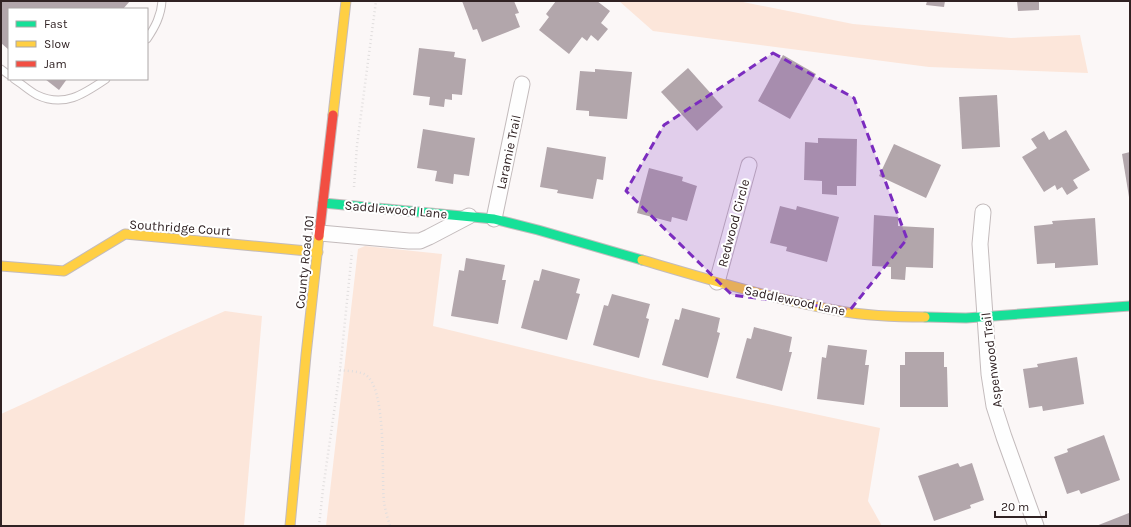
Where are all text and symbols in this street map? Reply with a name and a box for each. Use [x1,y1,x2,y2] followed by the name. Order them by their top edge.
[8,8,148,80] legend
[44,17,68,31] text: Fast
[44,37,70,51] text: Slow
[44,57,67,71] text: Jam
[493,113,524,191] street label: Laramie Trail
[715,177,752,269] street label: Redwood Circle
[344,198,448,221] street label: Saddlewood Lane
[292,214,317,310] street label: County Road 101
[129,216,231,239] street label: Southridge Court
[743,282,847,319] street label: Saddlewood Lane
[978,311,1005,408] street label: Aspenwood Trail
[995,493,1046,519] scale bar
[1001,500,1029,514] text: 20 m

